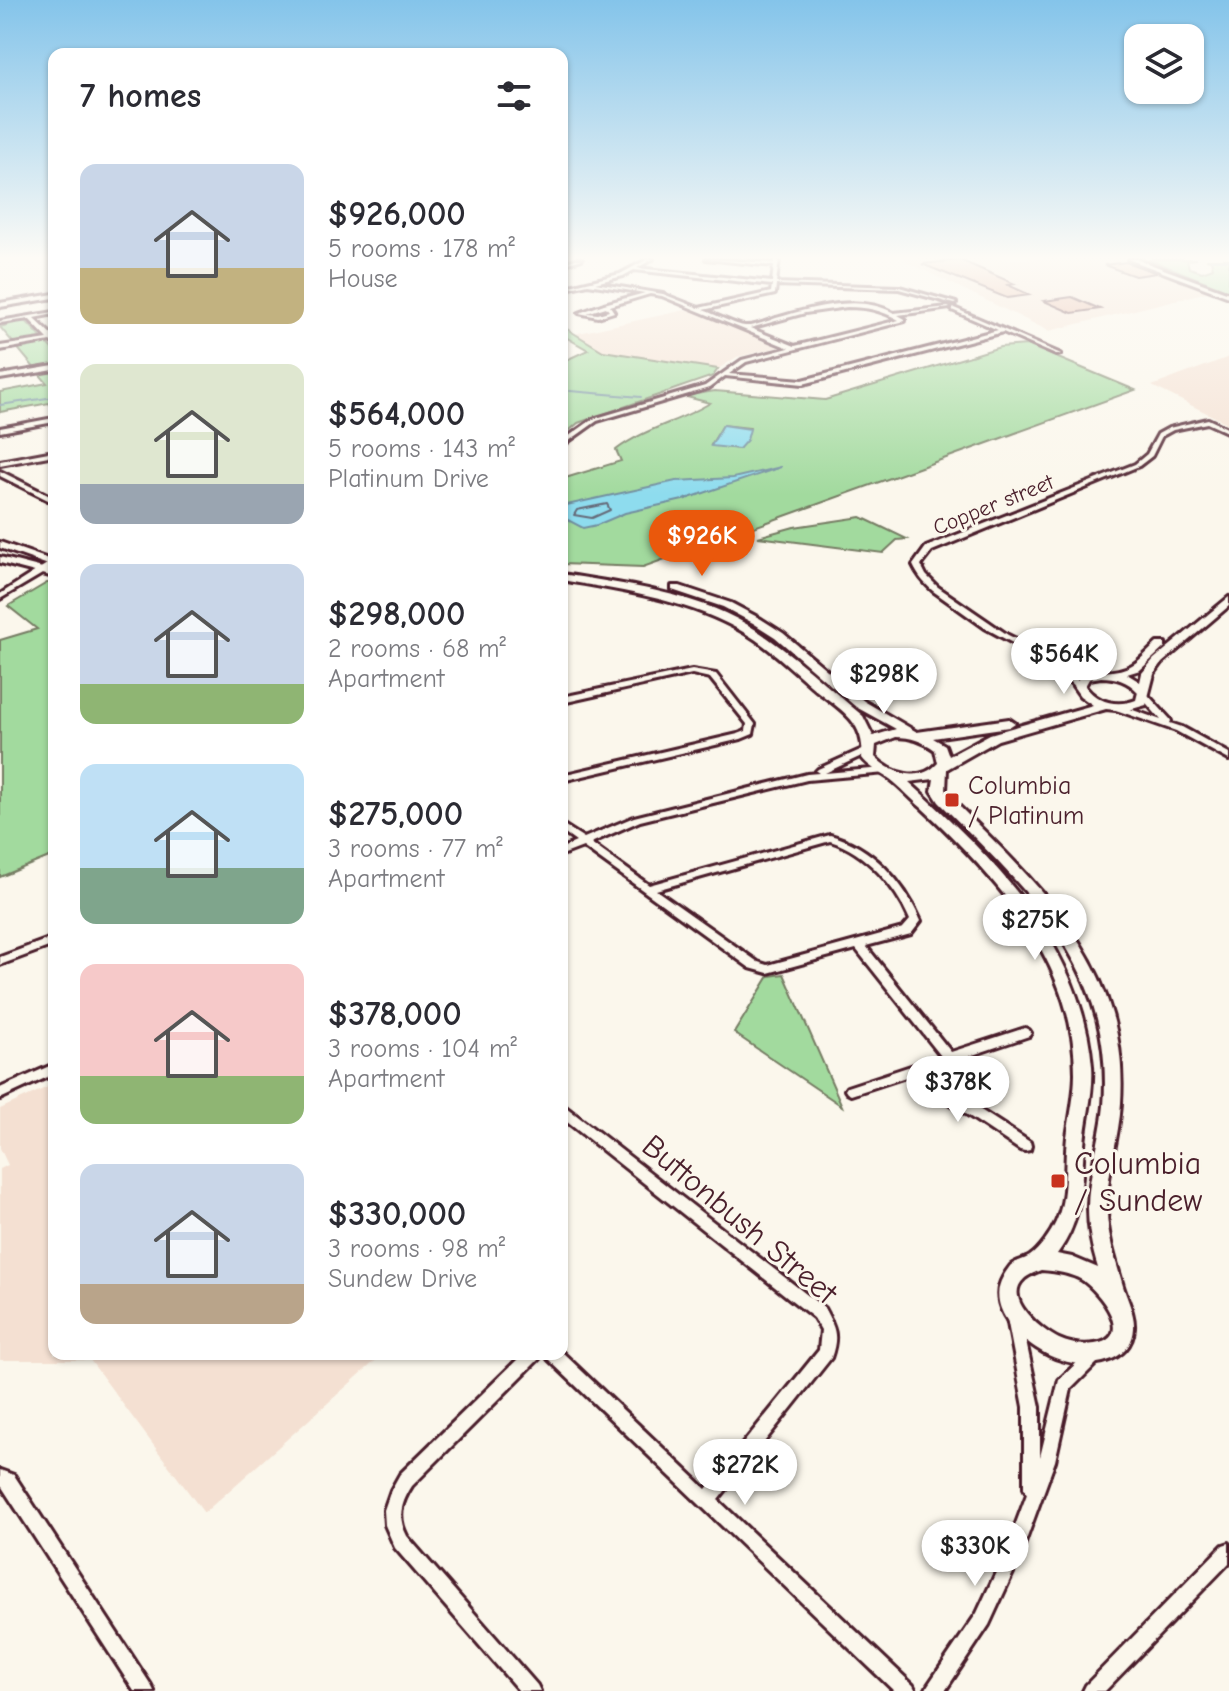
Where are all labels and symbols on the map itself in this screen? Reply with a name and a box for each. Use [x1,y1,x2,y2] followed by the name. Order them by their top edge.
[929,469,1058,541] street label: Copper street
[646,510,758,578] pin: $926K
[1008,628,1120,696] pin: $564K
[828,648,940,716] pin: $298K
[968,771,1084,831] place label: Columbia / Platinum
[943,791,961,809] marker: Columbia / Platinum
[979,894,1091,962] pin: $275K
[902,1056,1014,1124] pin: $378K
[635,1127,845,1312] street label: Buttonbush Street
[1074,1145,1202,1219] place label: Columbia / Sundew
[1049,1172,1067,1190] marker: Columbia / Sundew
[689,1439,801,1507] pin: $272K
[919,1520,1031,1588] pin: $330K

